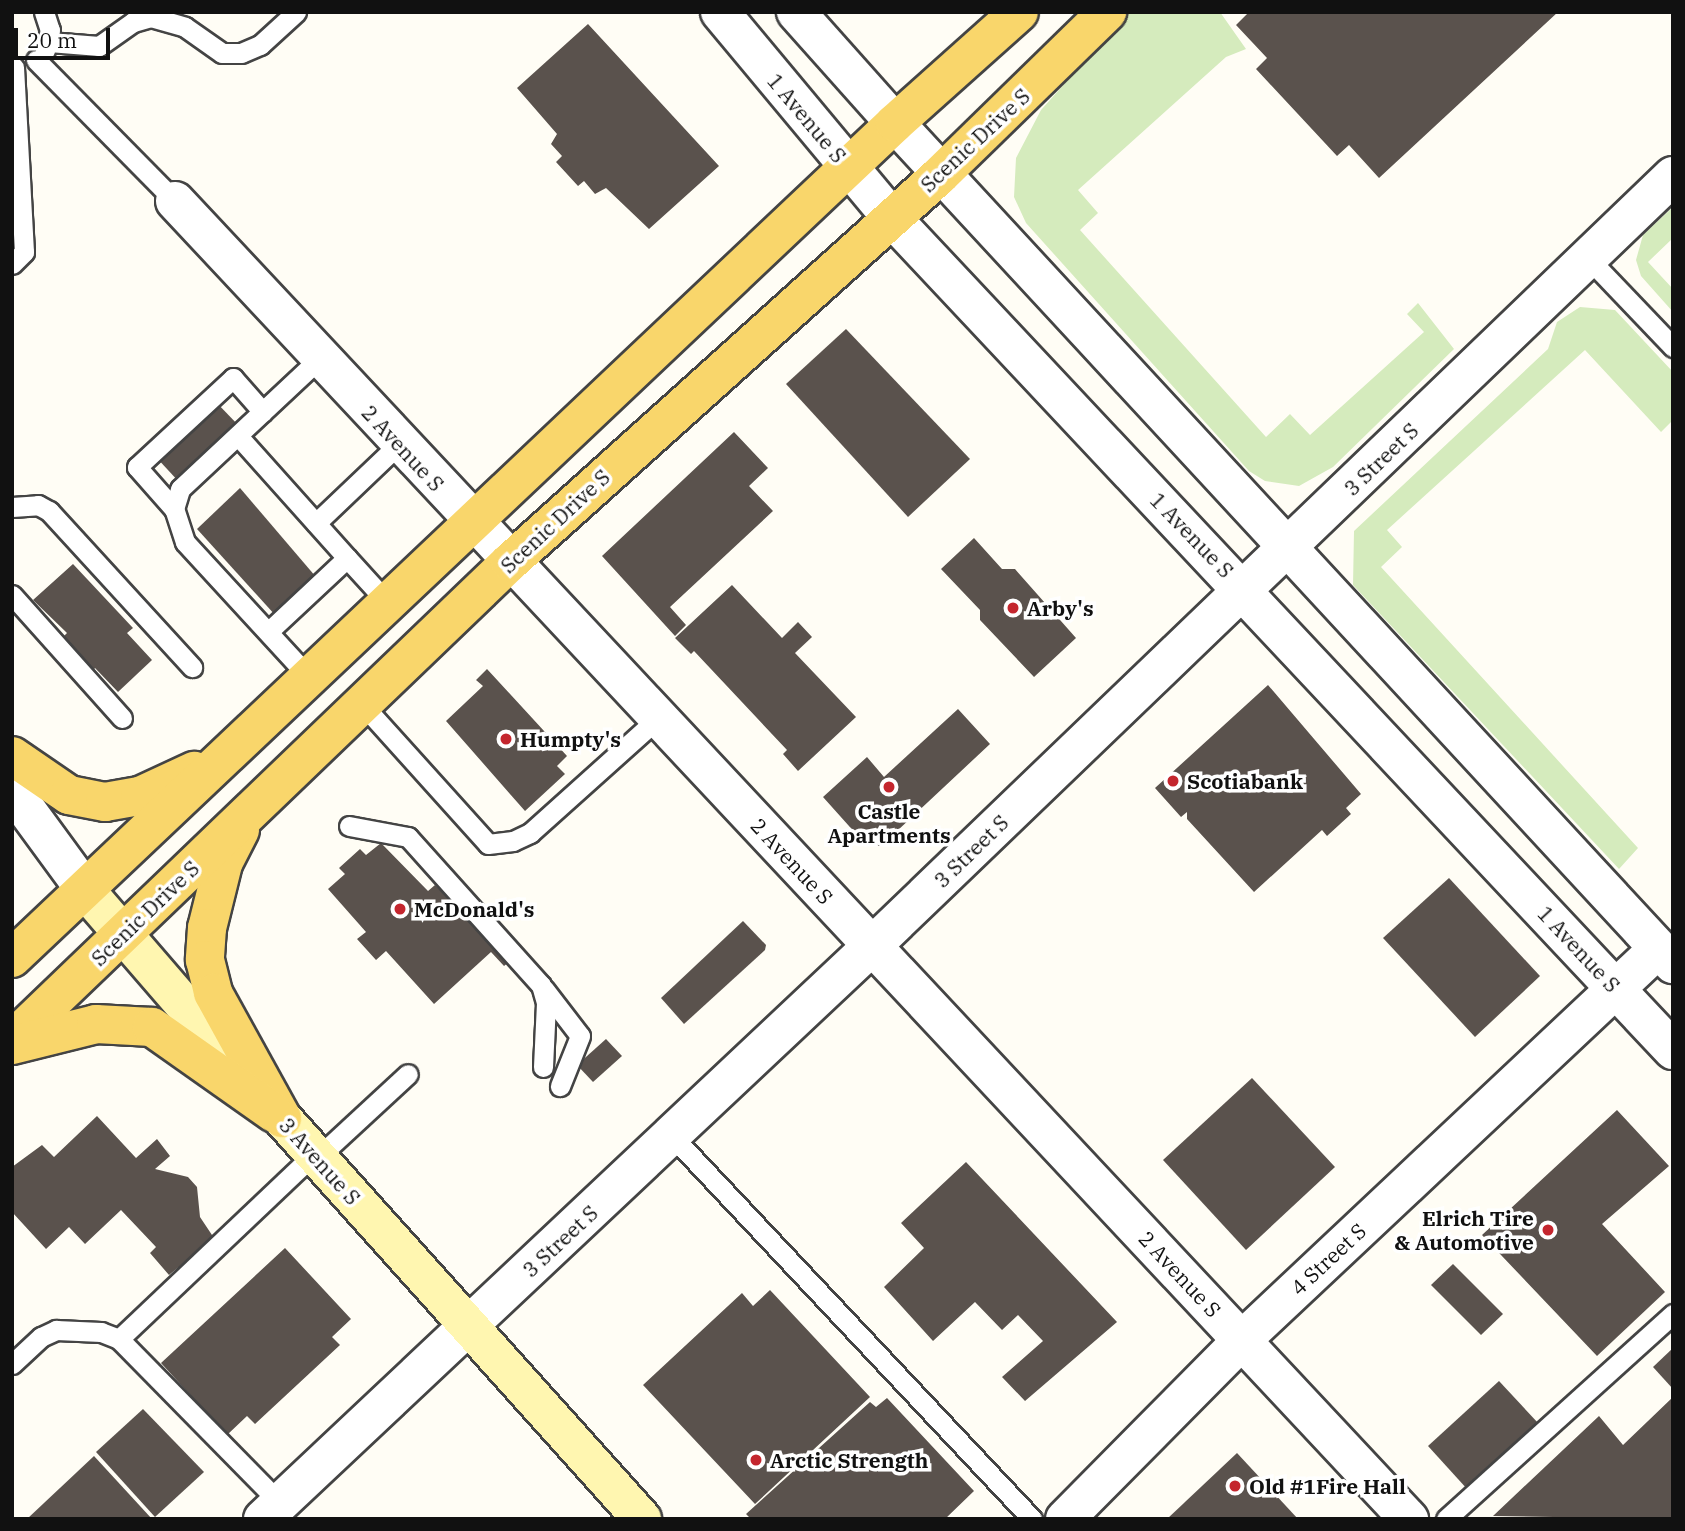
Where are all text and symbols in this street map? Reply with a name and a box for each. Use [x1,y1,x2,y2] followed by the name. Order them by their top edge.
[18,14,114,58] scale bar
[27,26,77,54] text: 20 m
[762,68,852,168] street label: 1 Avenue S
[915,83,1035,197] street label: Scenic Drive S
[357,400,449,496] street label: 2 Avenue S
[1339,417,1423,501] street label: 3 Street S
[495,464,615,578] street label: Scenic Drive S
[1145,487,1239,583] street label: 1 Avenue S
[1027,595,1094,621] place label: Arby's
[1005,600,1021,616] marker: Arby's
[520,726,621,752] place label: Humpty's
[498,731,514,747] marker: Humpty's
[1187,768,1303,794] place label: Scotiabank
[1165,773,1181,789] marker: Scotiabank
[881,779,897,795] marker: Castle Apartments
[827,798,951,848] place label: Castle Apartments
[929,809,1013,893] street label: 3 Street S
[746,813,838,909] street label: 2 Avenue S
[86,855,204,971] street label: Scenic Drive S
[414,896,534,922] place label: McDonald's
[392,901,408,917] marker: McDonald's
[1533,901,1625,997] street label: 1 Avenue S
[274,1112,366,1210] street label: 3 Avenue S
[517,1200,603,1282] street label: 3 Street S
[1394,1205,1534,1255] place label: Elrich Tire & Automotive
[1285,1218,1371,1300] street label: 4 Street S
[1540,1222,1556,1238] marker: Elrich Tire & Automotive
[1134,1226,1226,1322] street label: 2 Avenue S
[770,1447,928,1473] place label: Arctic Strength
[748,1452,764,1468] marker: Arctic Strength
[1249,1473,1406,1499] place label: Old #1Fire Hall
[1227,1478,1243,1494] marker: Old #1Fire Hall

